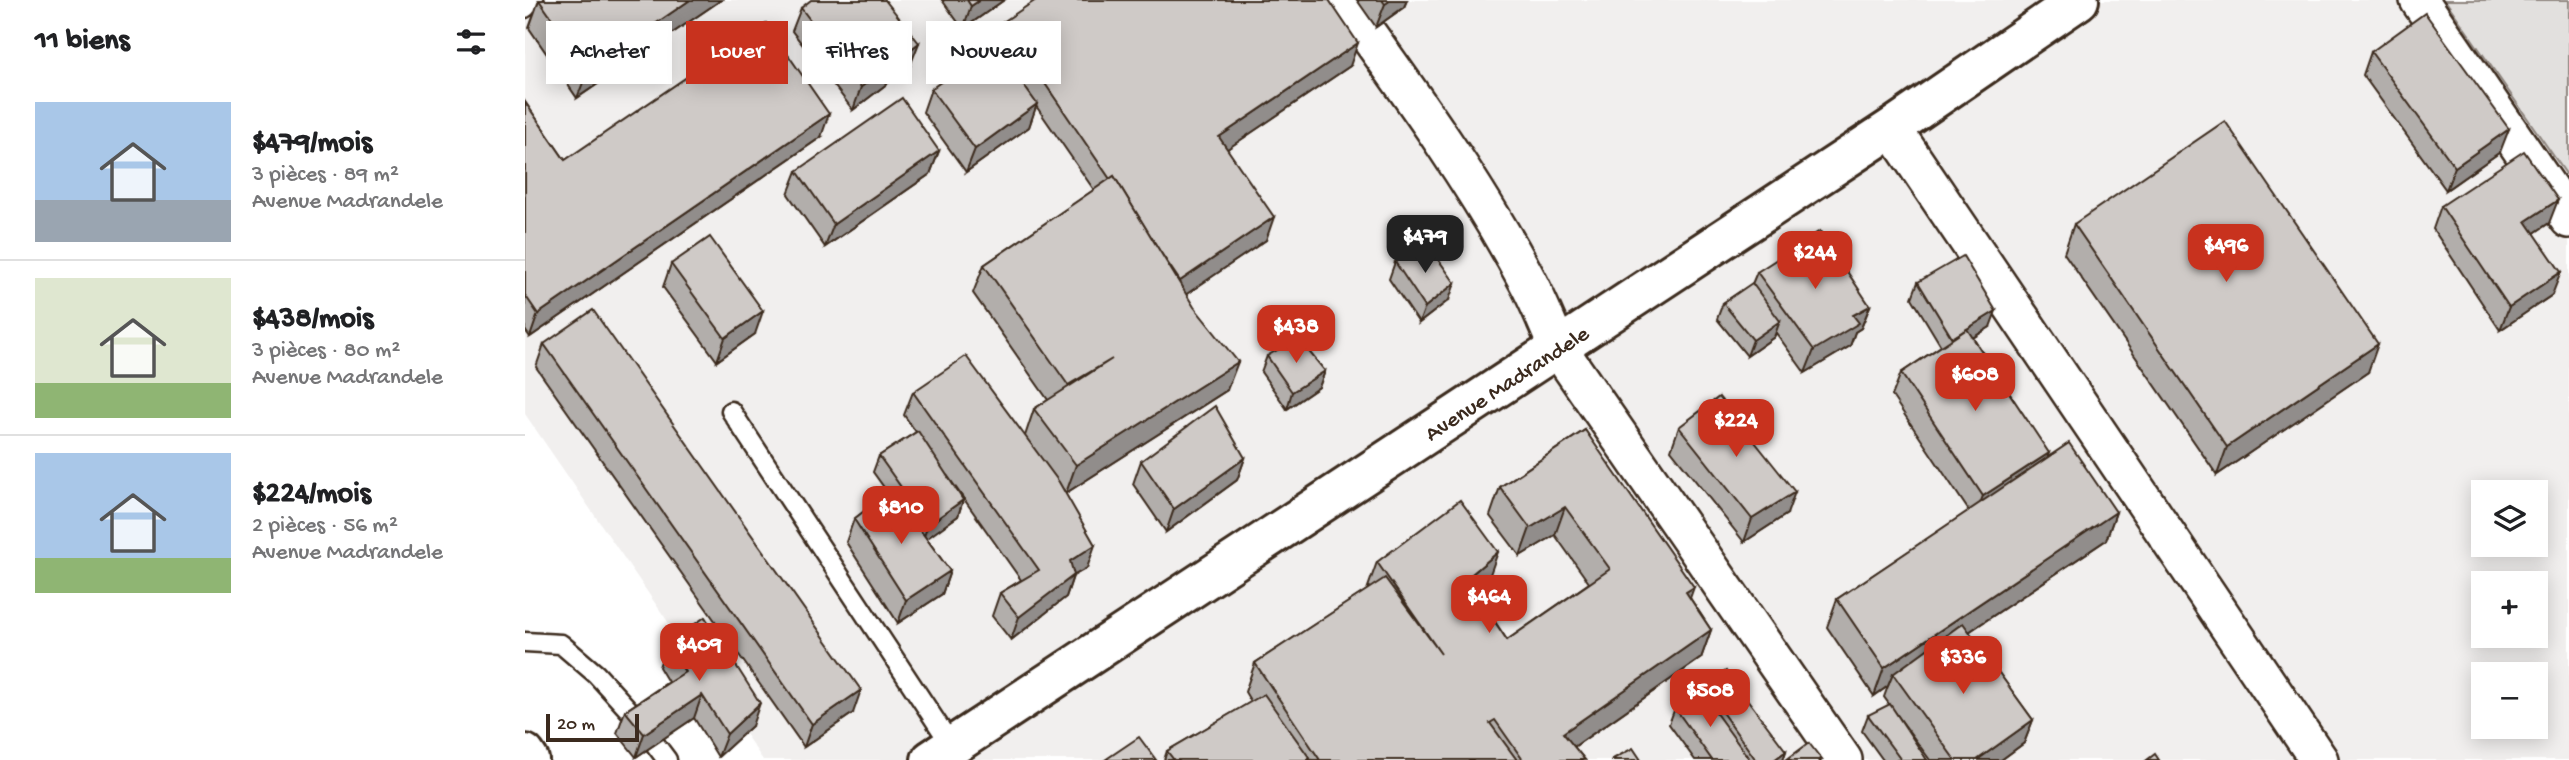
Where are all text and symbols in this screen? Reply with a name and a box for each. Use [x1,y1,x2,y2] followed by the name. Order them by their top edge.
[546,21,672,84] chip: Acheter
[686,21,788,84] chip: Louer
[802,21,912,84] chip: Filtres
[926,21,1061,84] chip: Nouveau
[452,23,490,61] icon: filters
[35,25,129,60] text: 11 biens
[252,127,372,162] text: $479/mois
[91,130,175,214] icon: home
[252,162,399,189] text: 3 pièces · 89 m²
[252,189,443,216] text: Avenue Madrandele
[1384,216,1466,275] pin: $479
[1403,224,1447,251] text: $479
[2185,224,2267,284] pin: $496
[1774,232,1856,291] pin: $244
[2204,233,2248,260] text: $496
[1793,240,1837,267] text: $244
[252,303,373,338] text: $438/mois
[91,306,175,390] icon: home
[1255,306,1337,365] pin: $438
[1273,314,1319,341] text: $438
[1421,320,1596,449] street label: Avenue Madrandele
[252,338,400,365] text: 3 pièces · 80 m²
[1934,354,2016,413] pin: $608
[1951,362,1999,389] text: $608
[252,365,443,392] text: Avenue Madrandele
[1695,400,1777,459] pin: $224
[1714,408,1758,435] text: $224
[252,478,371,513] text: $224/mois
[2471,480,2548,739] map controls
[2471,480,2548,557] button: layers
[91,481,175,565] icon: home
[860,486,942,546] pin: $810
[878,495,924,522] text: $810
[252,513,398,540] text: 2 pièces · 56 m²
[252,540,443,567] text: Avenue Madrandele
[2471,571,2548,648] button: +
[1448,576,1530,635] pin: $464
[1467,584,1511,611] text: $464
[658,624,740,683] pin: $409
[676,632,722,659] text: $409
[1922,636,2004,696] pin: $336
[1940,645,1986,672] text: $336
[2471,662,2548,739] button: −
[1669,670,1751,729] pin: $508
[1686,678,1734,705] text: $508
[546,711,639,743] scale bar
[557,714,595,737] text: 20 m

